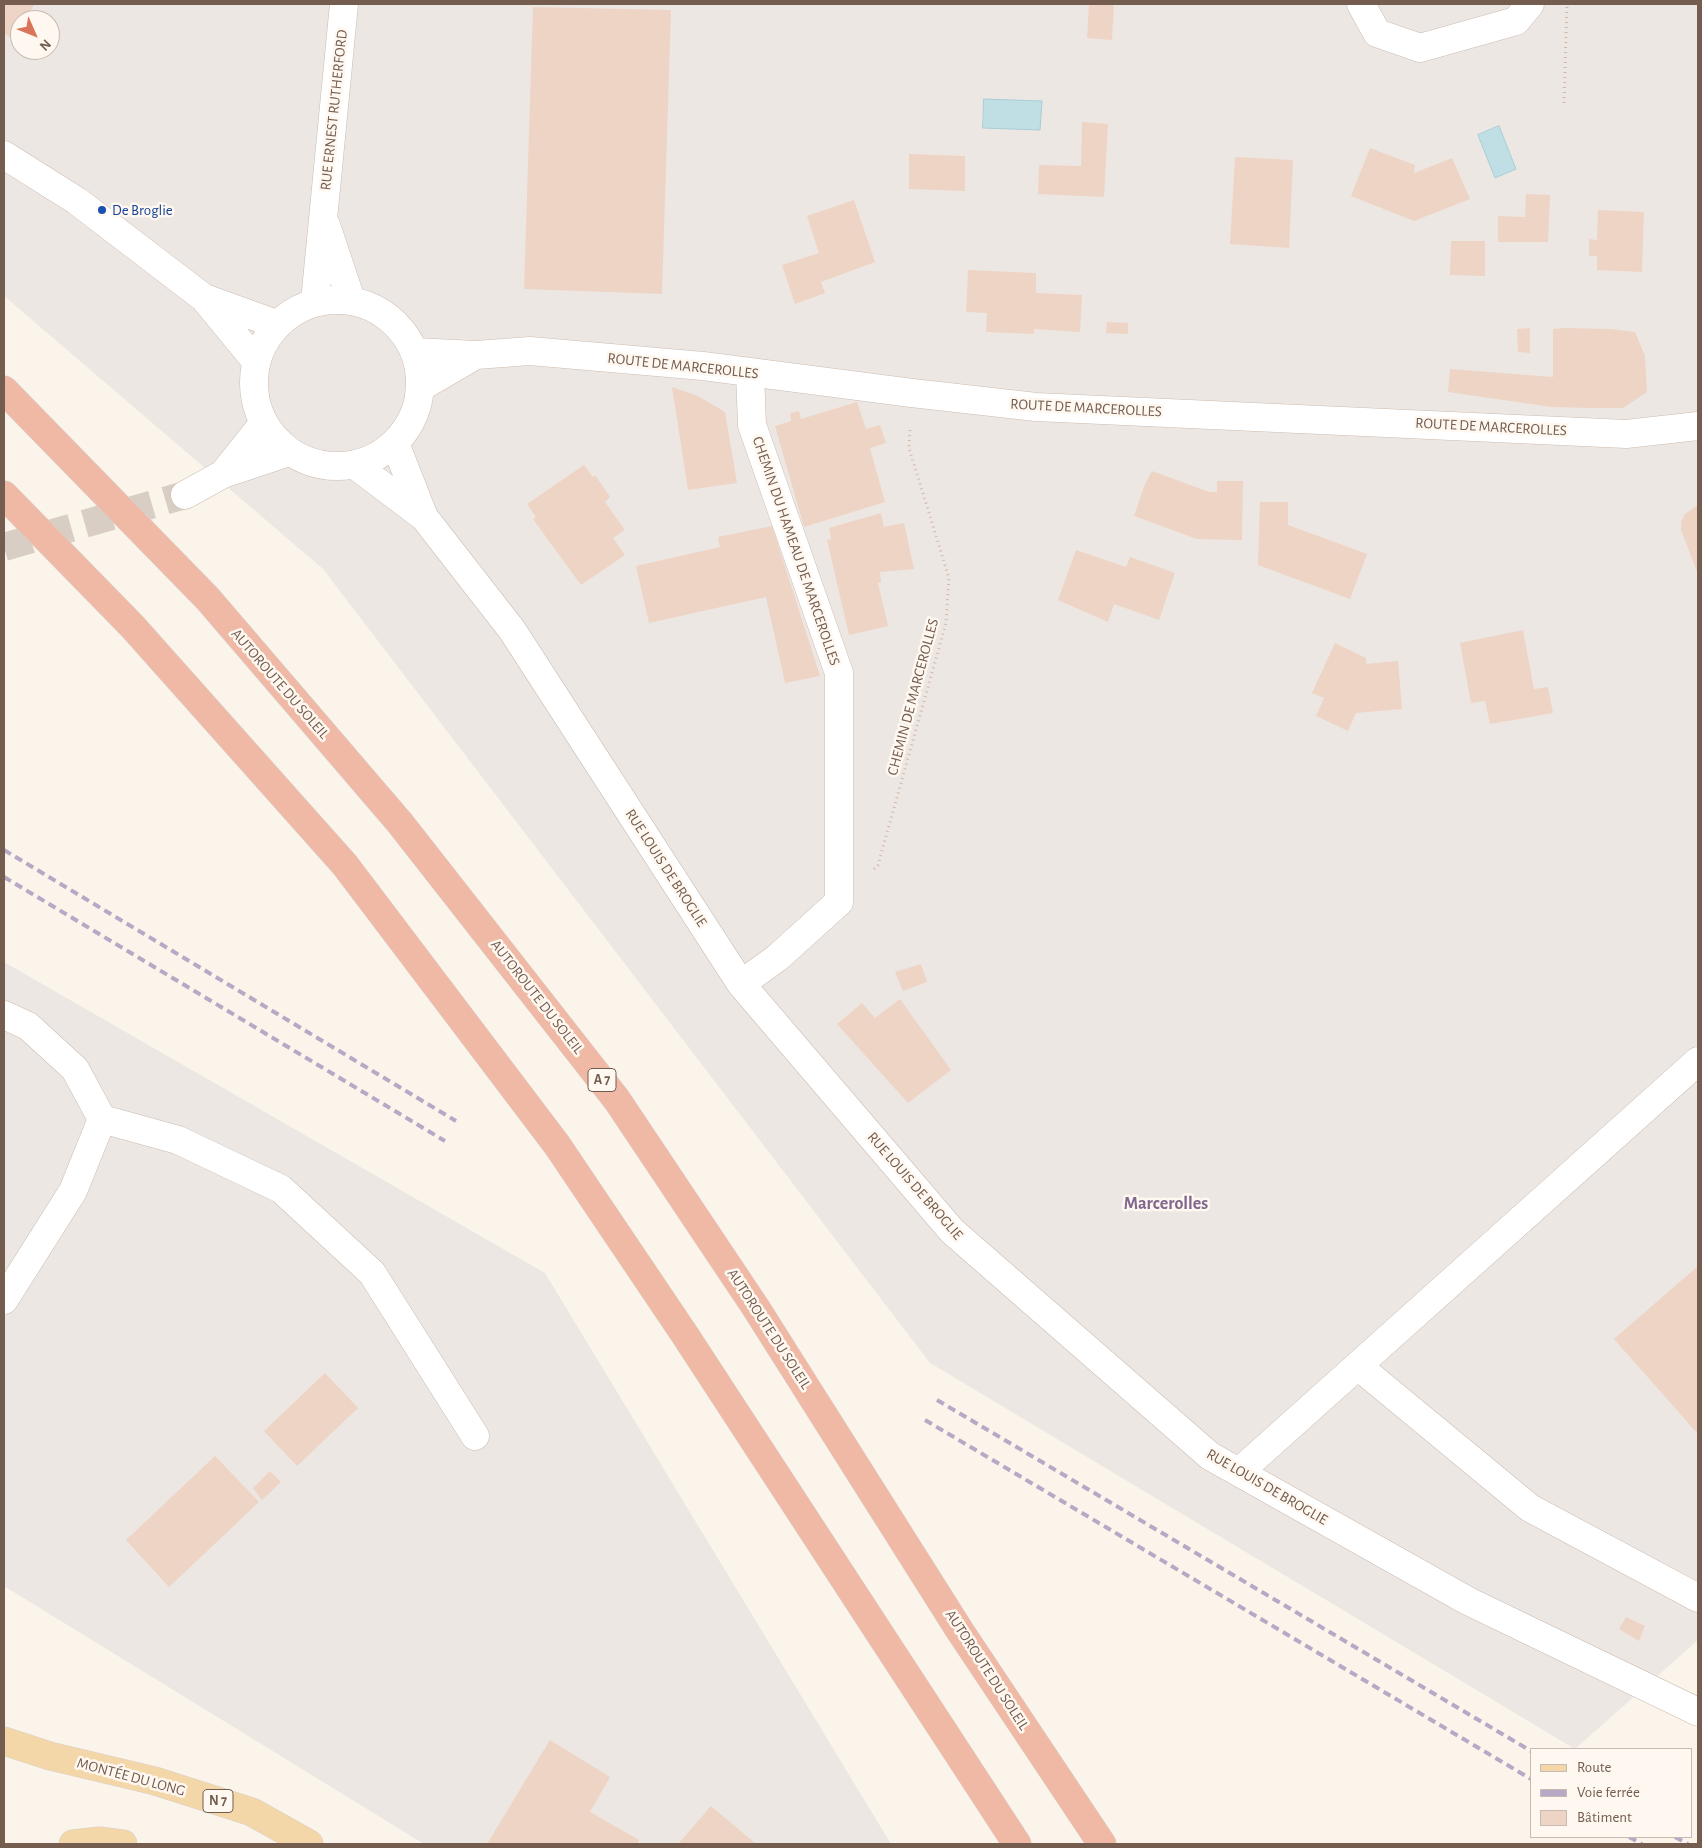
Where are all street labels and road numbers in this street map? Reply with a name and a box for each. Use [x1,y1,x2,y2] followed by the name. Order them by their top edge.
[317,29,351,191] street label: RUE ERNEST RUTHERFORD
[607,349,759,383] street label: ROUTE DE MARCEROLLES
[1010,395,1162,421] street label: ROUTE DE MARCEROLLES
[1415,414,1567,440] street label: ROUTE DE MARCEROLLES
[748,434,844,668] street label: CHEMIN DU HAMEAU DE MARCEROLLES
[883,617,943,777] street label: CHEMIN DE MARCEROLLES
[227,625,333,743] street label: AUTOROUTE DU SOLEIL
[621,806,711,930] street label: RUE LOUIS DE BROGLIE
[487,936,587,1058] street label: AUTOROUTE DU SOLEIL
[588,1068,616,1092] road number: A 7
[863,1128,967,1244] street label: RUE LOUIS DE BROGLIE
[723,1265,815,1393] street label: AUTOROUTE DU SOLEIL
[1203,1445,1331,1529] street label: RUE LOUIS DE BROGLIE
[941,1606,1033,1734] street label: AUTOROUTE DU SOLEIL
[75,1754,187,1800] street label: MONTÉE DU LONG
[203,1790,233,1812] road number: N 7

